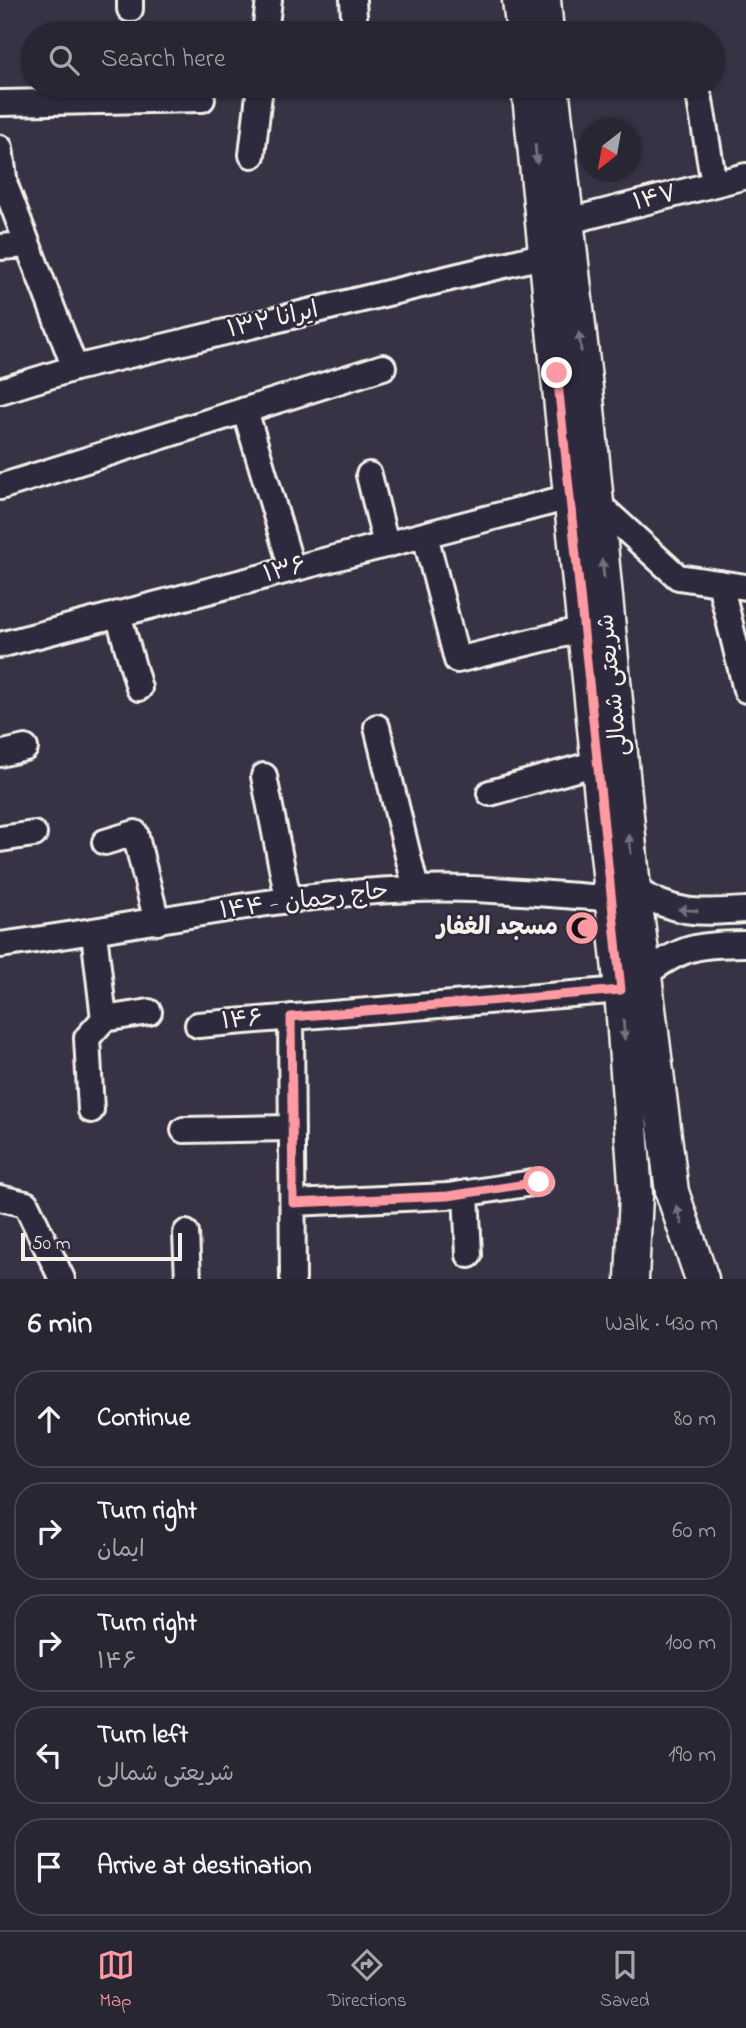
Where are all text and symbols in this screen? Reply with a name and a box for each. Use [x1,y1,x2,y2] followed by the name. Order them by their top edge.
[21,21,725,98] search box
[45,41,83,79] icon: search
[101,41,226,79] text: Search here
[578,119,641,182] north arrow
[530,143,541,165] one-way arrow
[630,177,680,221] street label: ۱۴۷
[224,294,322,348] street label: ایرانا ۱۳۲
[574,331,585,353] one-way arrow
[541,357,572,388] route end
[260,549,310,593] street label: ۱۳۶
[597,557,608,579] one-way arrow
[589,612,639,758] street label: شریعتی شمالی
[624,833,635,855] one-way arrow
[218,874,390,930] street label: حاج رحمان - ۱۴۴
[676,904,698,915] one-way arrow
[563,909,601,947] mosque icon: مسجد الغفار
[435,911,558,946] place label: مسجد الغفار
[220,1002,264,1040] street label: ۱۴۶
[619,1019,630,1041] one-way arrow
[523,1166,554,1197] route start
[673,1204,684,1225] one-way arrow
[21,1230,182,1262] scale bar
[32,1231,71,1258] text: 50 m
[28,1303,92,1347] text: 6 min
[605,1308,718,1341] text: Walk · 430 m
[30,1400,68,1438] icon: ahead
[97,1400,190,1438] text: Continue
[674,1403,716,1436] text: 80 m
[97,1493,197,1531] text: Turn right
[30,1512,68,1550] icon: right
[672,1515,716,1548] text: 60 m
[97,1534,145,1567] text: ایمان
[97,1605,197,1643] text: Turn right
[30,1624,68,1662] icon: right
[665,1627,716,1660] text: 100 m
[97,1646,137,1679] text: ۱۴۶
[97,1717,188,1755] text: Turn left
[30,1736,68,1774] icon: left
[668,1739,716,1772] text: 190 m
[97,1758,234,1791] text: شریعتی شمالی
[30,1848,68,1886] icon: arrive
[97,1848,312,1886] text: Arrive at destination
[97,1946,135,2015] tab: Map
[328,1946,407,2015] tab: Directions
[600,1946,649,2015] tab: Saved

